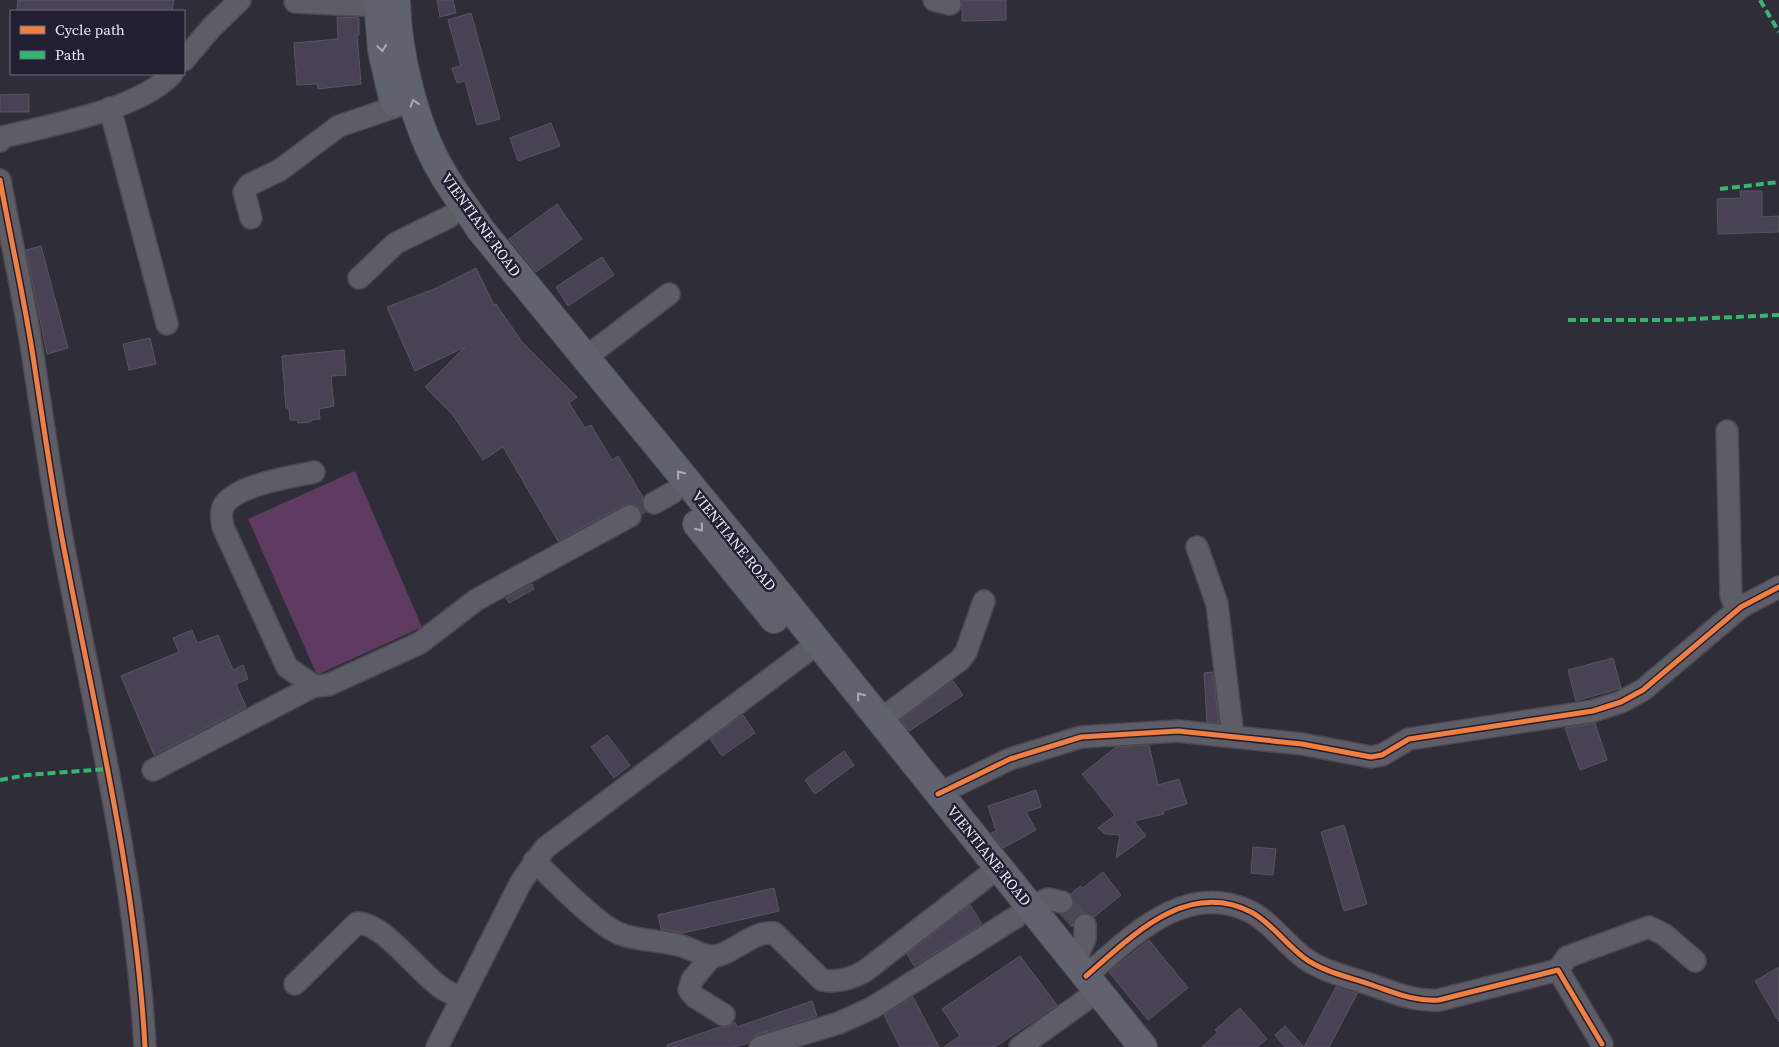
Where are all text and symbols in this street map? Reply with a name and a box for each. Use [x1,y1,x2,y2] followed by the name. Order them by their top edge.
[10,10,185,75] legend
[55,19,125,40] text: Cycle path
[55,44,85,65] text: Path
[377,44,387,53] one-way arrow
[409,99,419,107] one-way arrow
[437,169,526,281] street label: VIENTIANE ROAD
[678,471,686,480] one-way arrow
[687,486,781,595] street label: VIENTIANE ROAD
[694,522,703,531] one-way arrow
[856,692,865,701] one-way arrow
[942,801,1036,910] street label: VIENTIANE ROAD

